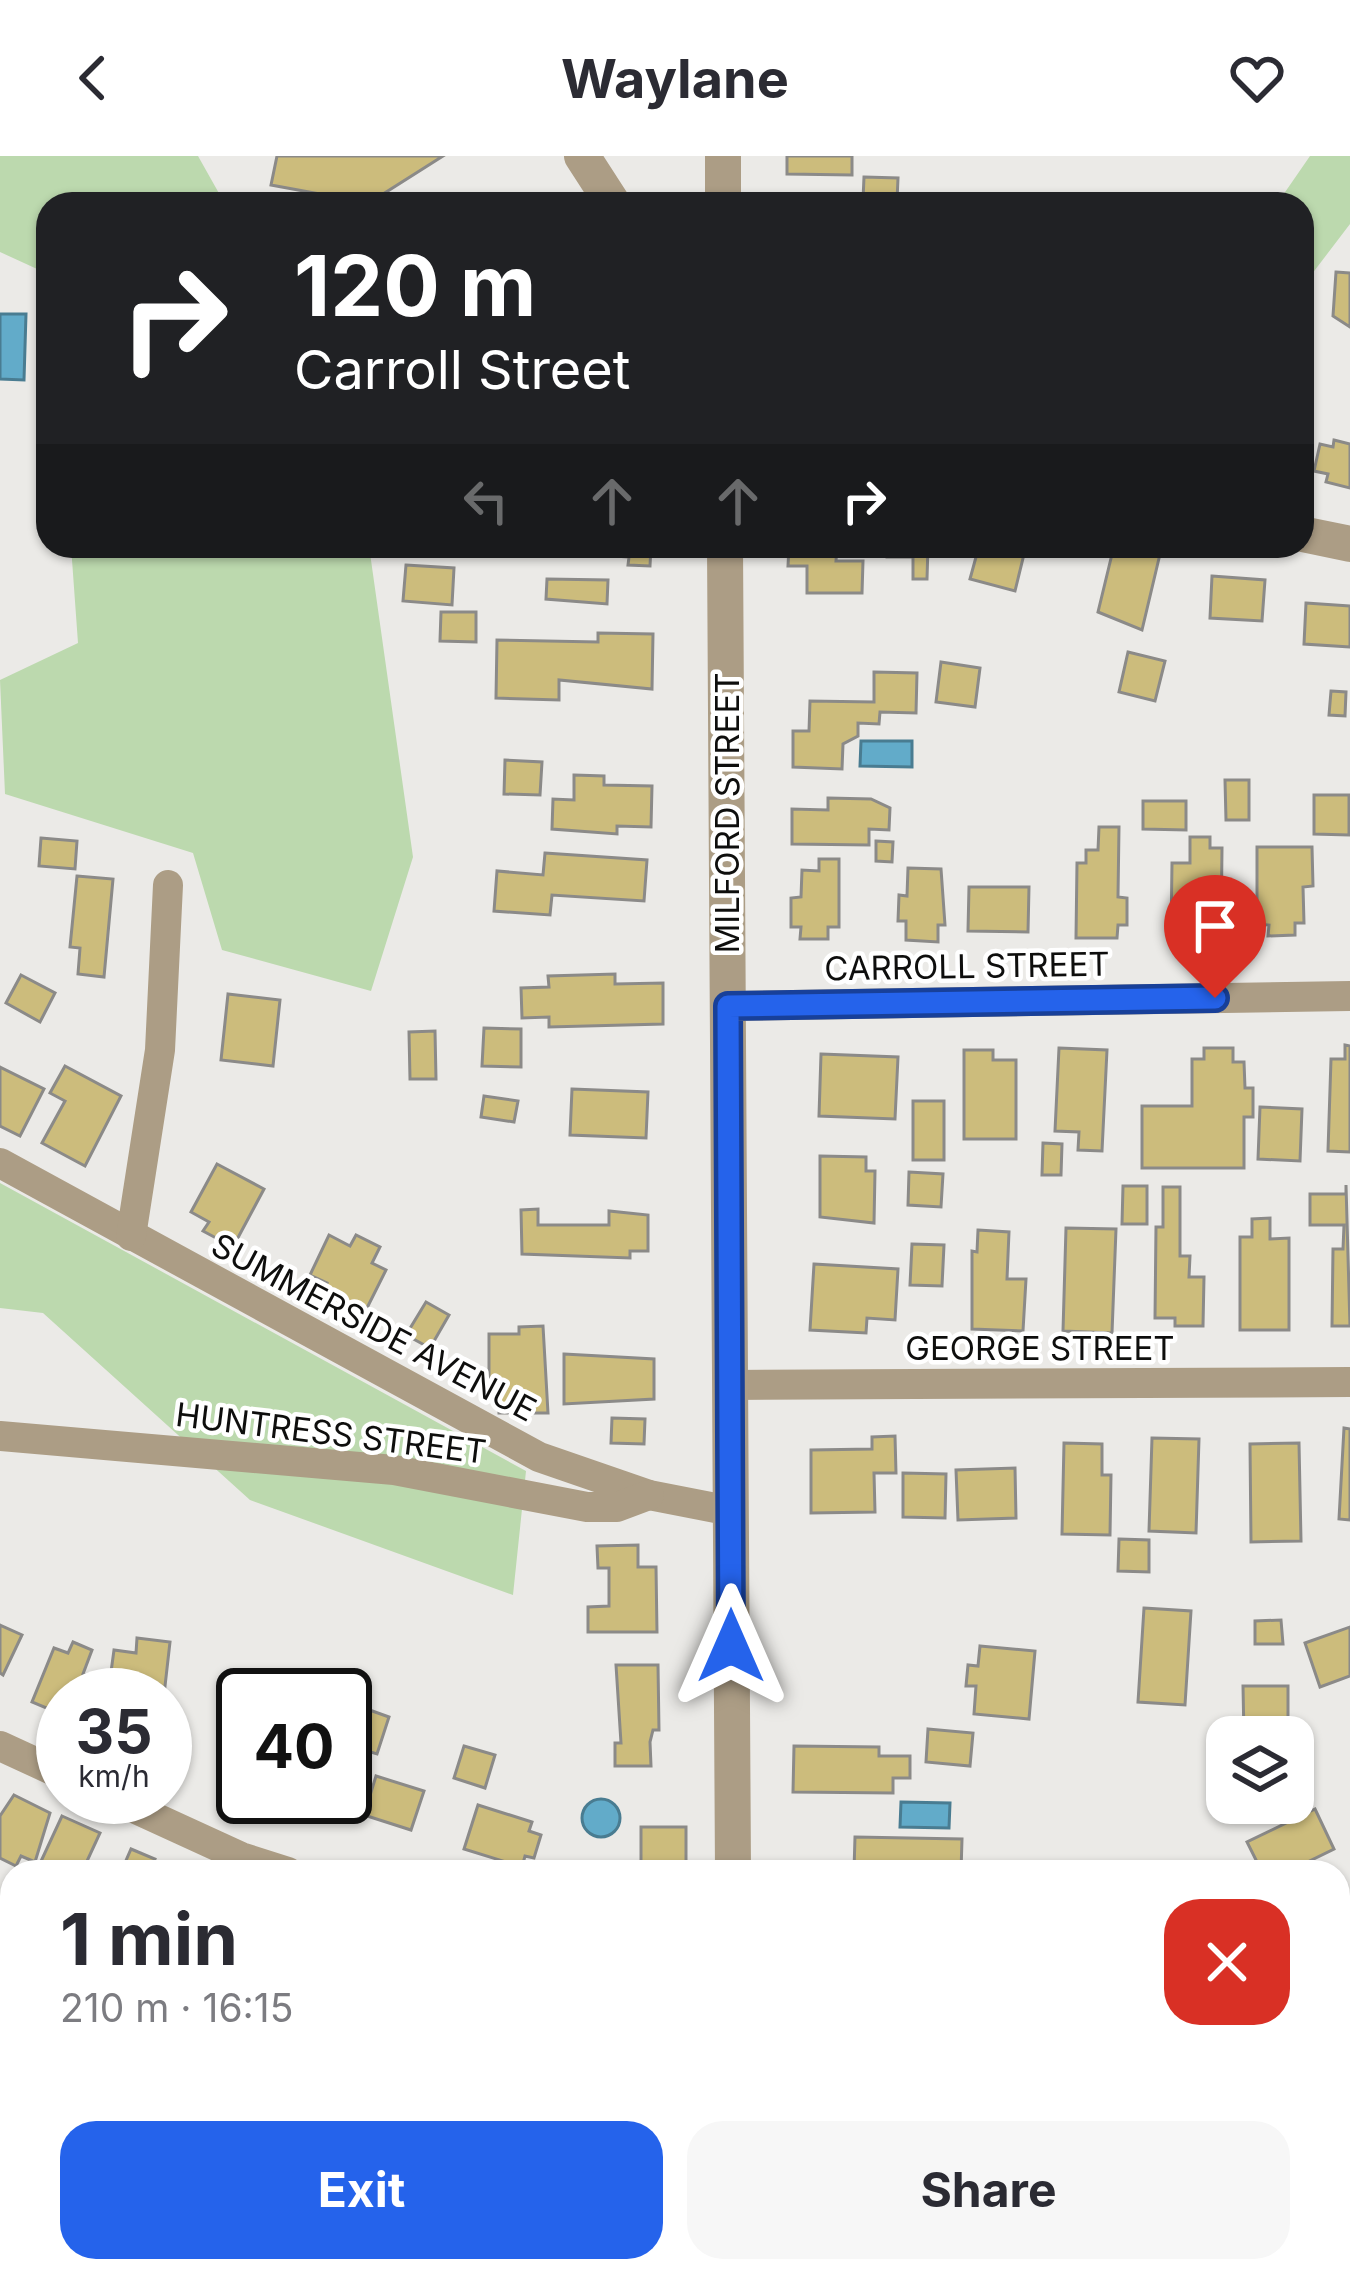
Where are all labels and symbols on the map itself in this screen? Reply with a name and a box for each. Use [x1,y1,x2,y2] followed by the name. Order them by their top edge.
[707,672,747,954] street label: MILFORD STREET
[1164,875,1266,998] pin
[824,944,1110,988] street label: CARROLL STREET
[205,1224,543,1430] street label: SUMMERSIDE AVENUE
[905,1328,1175,1368] street label: GEORGE STREET
[173,1394,489,1472] street label: HUNTRESS STREET
[668,1583,794,1709] position arrow
[216,1668,372,1824] speed limit sign: 40

